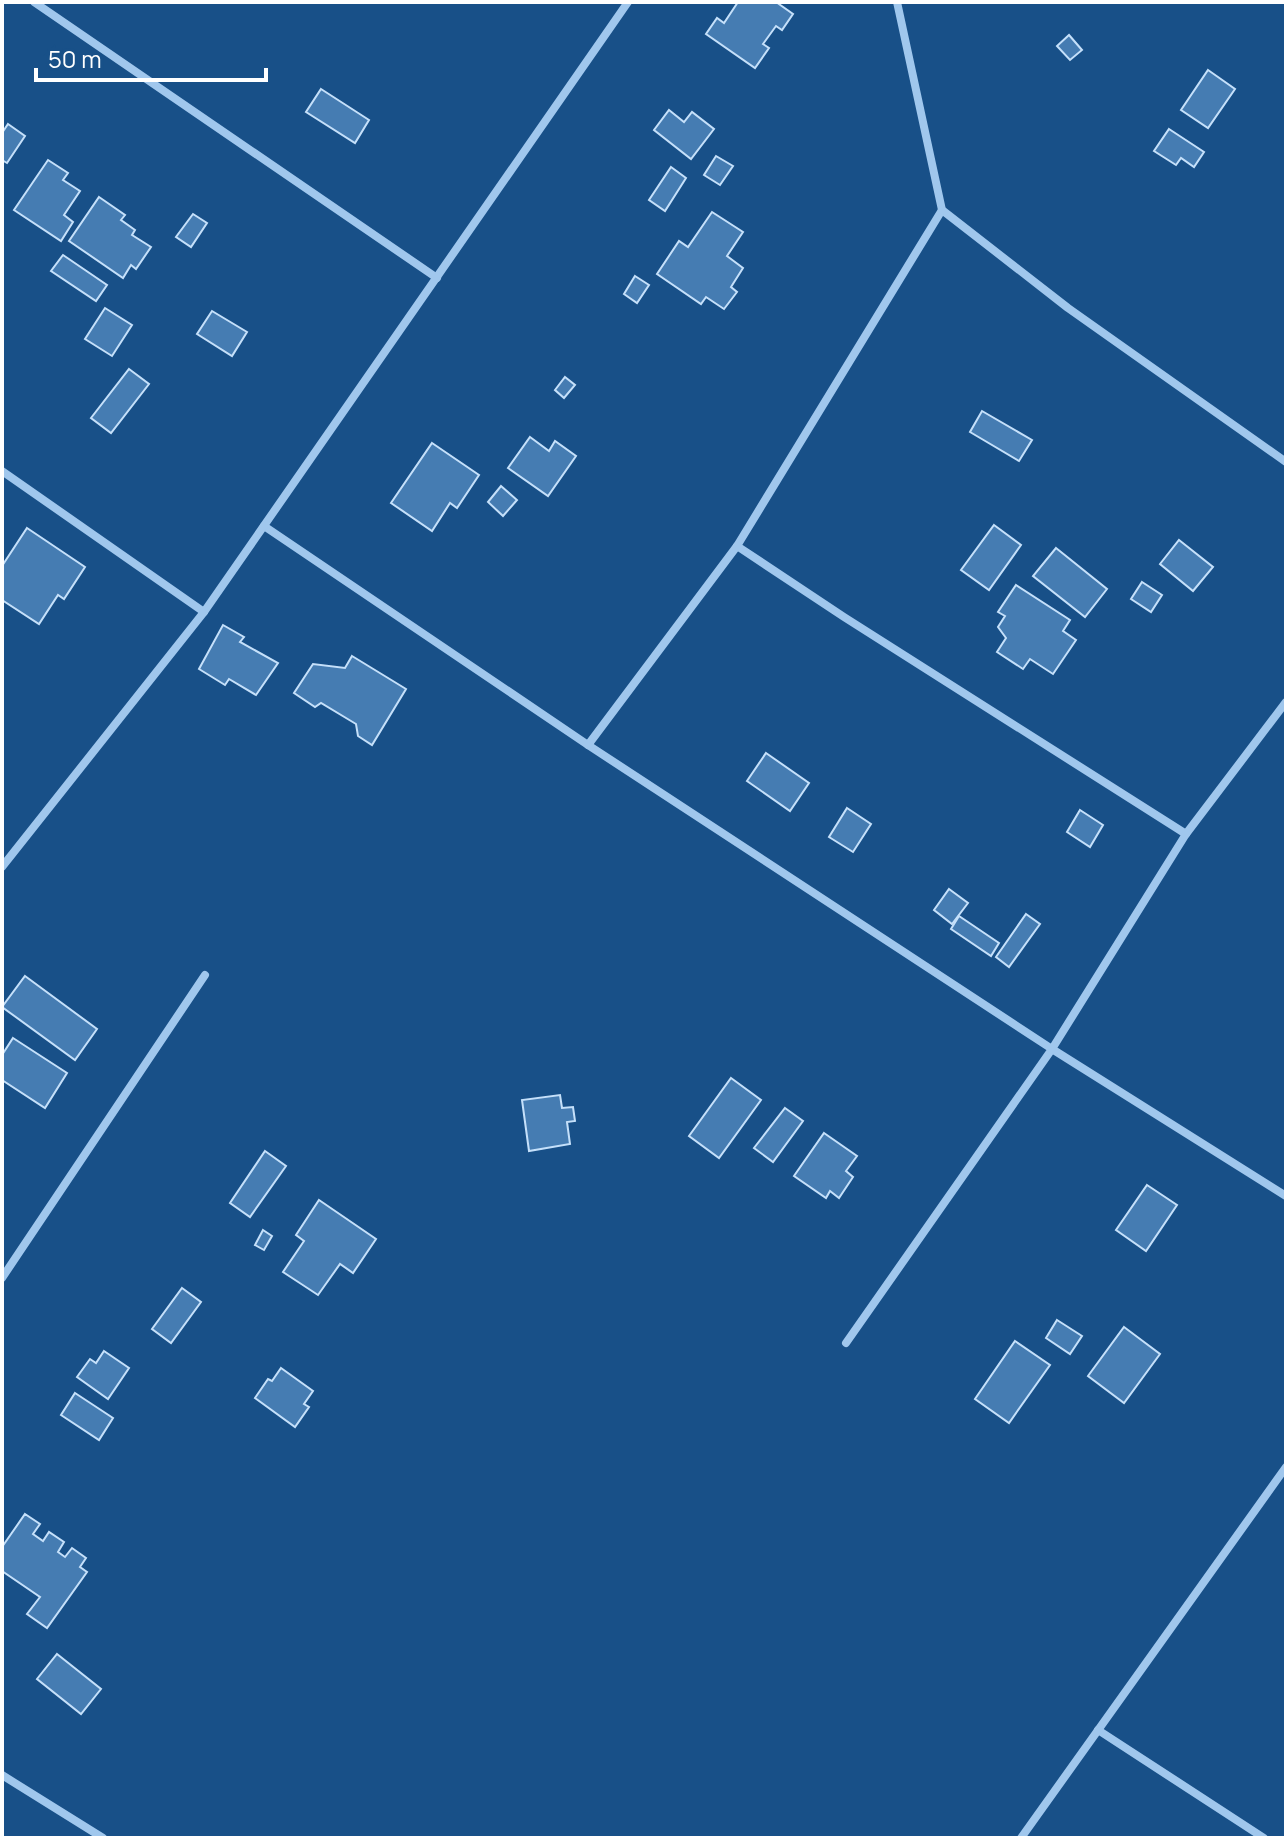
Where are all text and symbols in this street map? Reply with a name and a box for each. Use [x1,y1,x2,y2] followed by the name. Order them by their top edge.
[36,32,266,82] scale bar
[48,42,102,75] text: 50 m

